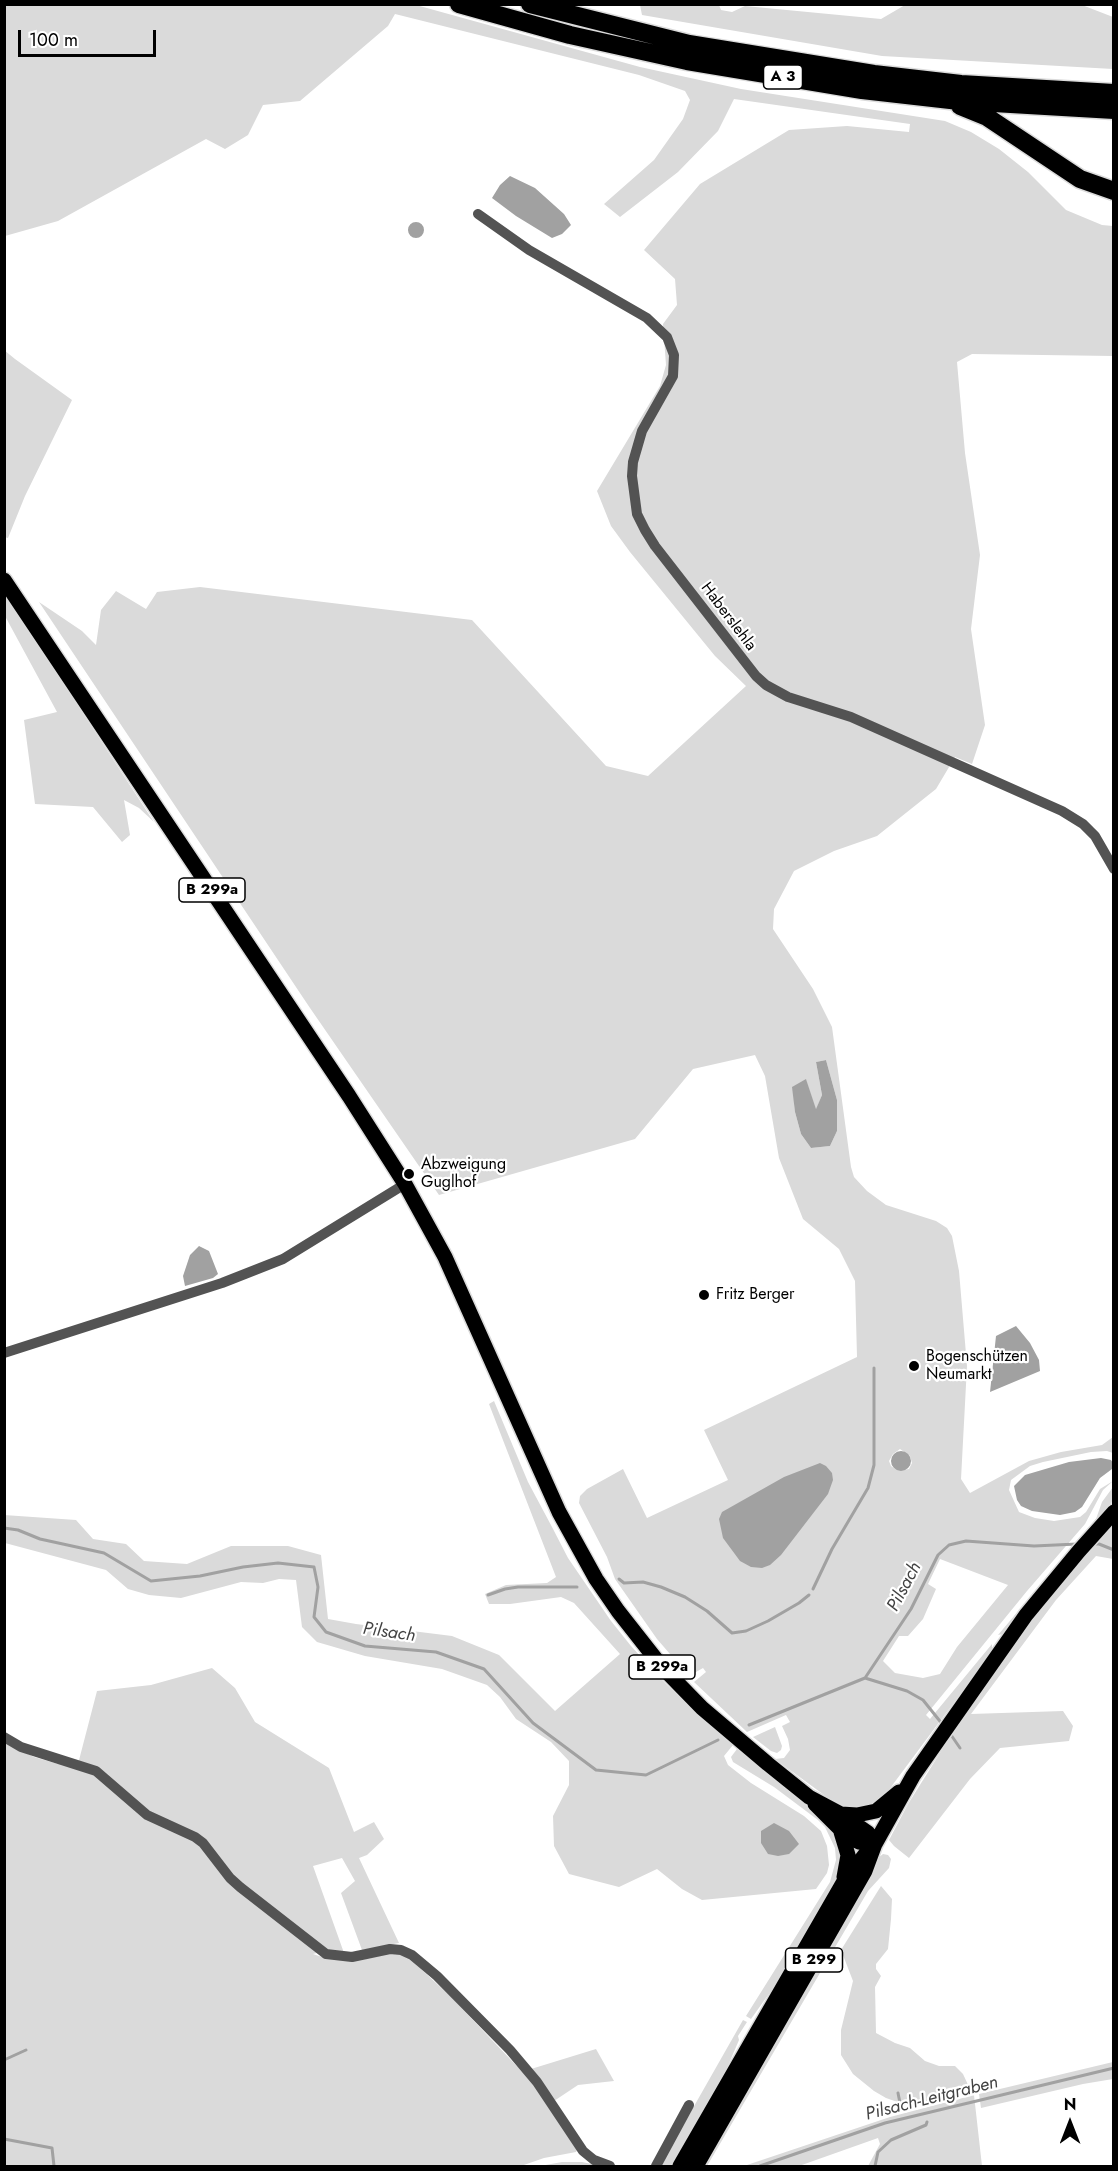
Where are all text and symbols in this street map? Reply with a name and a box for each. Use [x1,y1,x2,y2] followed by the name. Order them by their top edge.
[21,18,159,56] scale bar
[29,27,78,53] text: 100 m
[764,65,802,89] road number: A 3
[696,579,760,655] street label: Haberslehla
[179,878,245,902] road number: B 299a
[421,1155,506,1193] place label: Abzweigung Guglhof
[402,1167,416,1181] marker: Abzweigung Guglhof
[716,1285,795,1305] place label: Fritz Berger
[697,1288,711,1302] marker: Fritz Berger
[926,1347,1028,1385] place label: Bogenschützen Neumarkt
[907,1359,921,1373] marker: Bogenschützen Neumarkt
[883,1559,927,1615] water label: Pilsach
[361,1619,417,1647] water label: Pilsach
[629,1655,695,1679] road number: B 299a
[786,1948,842,1972] road number: B 299
[863,2072,1001,2126] water label: Pilsach-Leitgraben
[1040,2093,1100,2153] north arrow
[1064,2093,1076,2116] text: N

